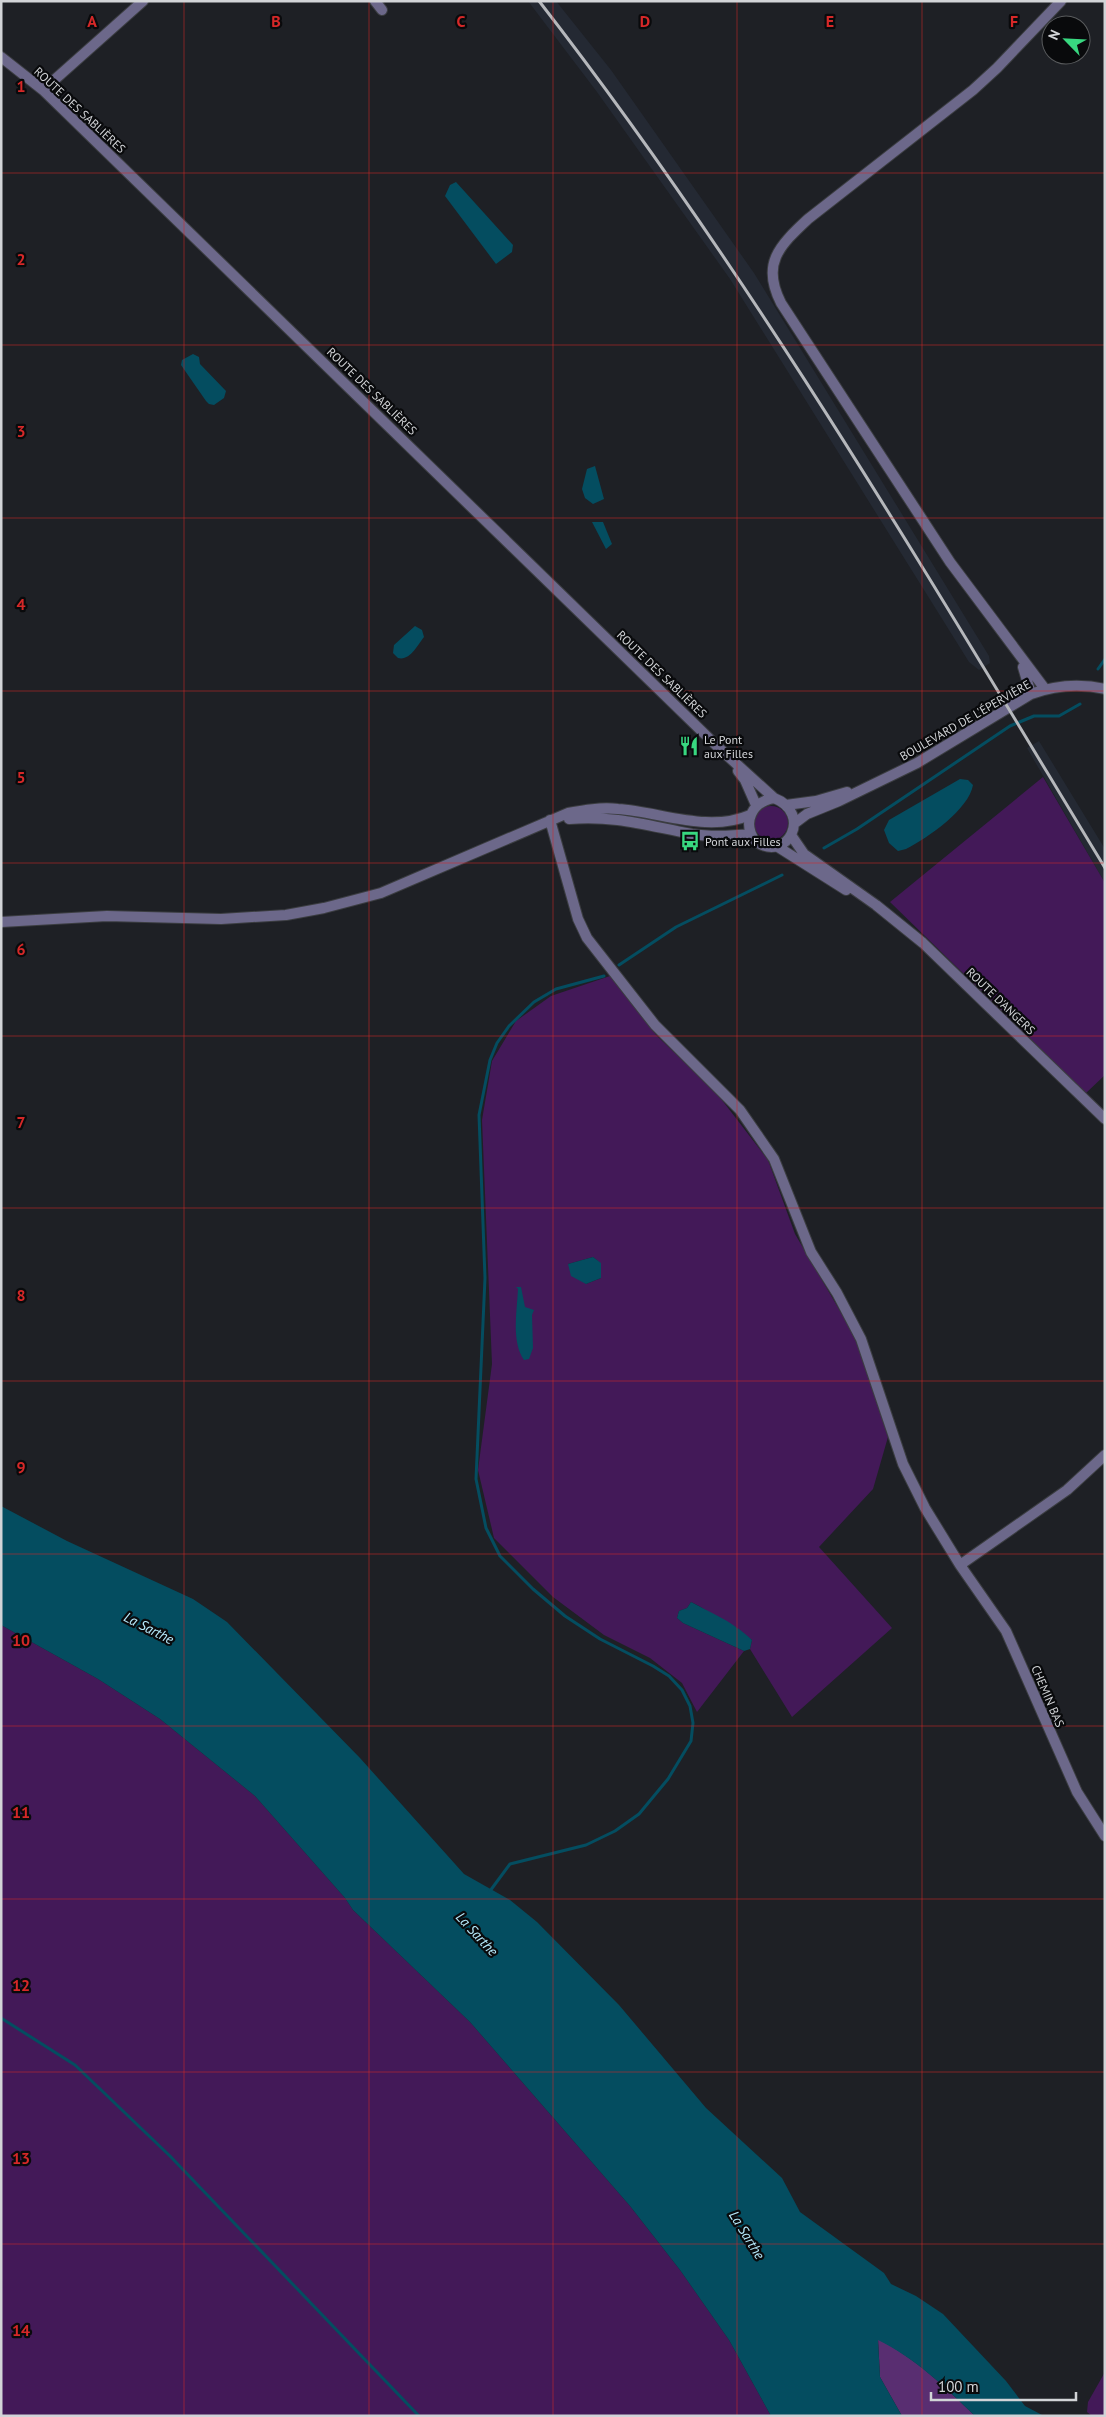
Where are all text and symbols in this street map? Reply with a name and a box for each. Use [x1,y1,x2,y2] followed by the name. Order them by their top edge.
[87,11,97,31] text: A
[271,11,281,31] text: B
[457,11,466,31] text: C
[640,11,650,31] text: D
[826,11,834,31] text: E
[1010,11,1018,31] text: F
[1041,15,1091,65] north arrow
[1044,27,1064,43] text: N
[31,64,129,156] street label: ROUTE DES SABLIÈRES
[16,76,26,96] text: 1
[16,249,26,269] text: 2
[324,344,420,438] street label: ROUTE DES SABLIÈRES
[16,421,26,441] text: 3
[16,594,26,614] text: 4
[614,627,710,721] street label: ROUTE DES SABLIÈRES
[897,676,1033,764] street label: BOULEVARD DE L'ÉPERVIÈRE
[704,732,753,761] place label: Le Pont aux Filles
[678,735,700,757] restaurant icon: Le Pont aux Filles
[16,767,26,787] text: 5
[679,830,701,852] bus stop icon: Pont aux Filles
[705,834,781,849] place label: Pont aux Filles
[16,939,26,959] text: 6
[963,964,1039,1038] street label: ROUTE D'ANGERS
[16,1112,26,1132] text: 7
[16,1285,26,1305] text: 8
[16,1457,26,1477] text: 9
[121,1608,177,1648] water label: La Sarthe
[12,1630,30,1650] text: 10
[1028,1663,1068,1729] street label: CHEMIN BAS
[12,1802,30,1822] text: 11
[452,1908,502,1960] water label: La Sarthe
[12,1975,30,1995] text: 12
[12,2148,30,2168] text: 13
[725,2207,769,2263] water label: La Sarthe
[12,2320,30,2340] text: 14
[931,2370,1076,2402] scale bar
[938,2377,979,2396] text: 100 m

